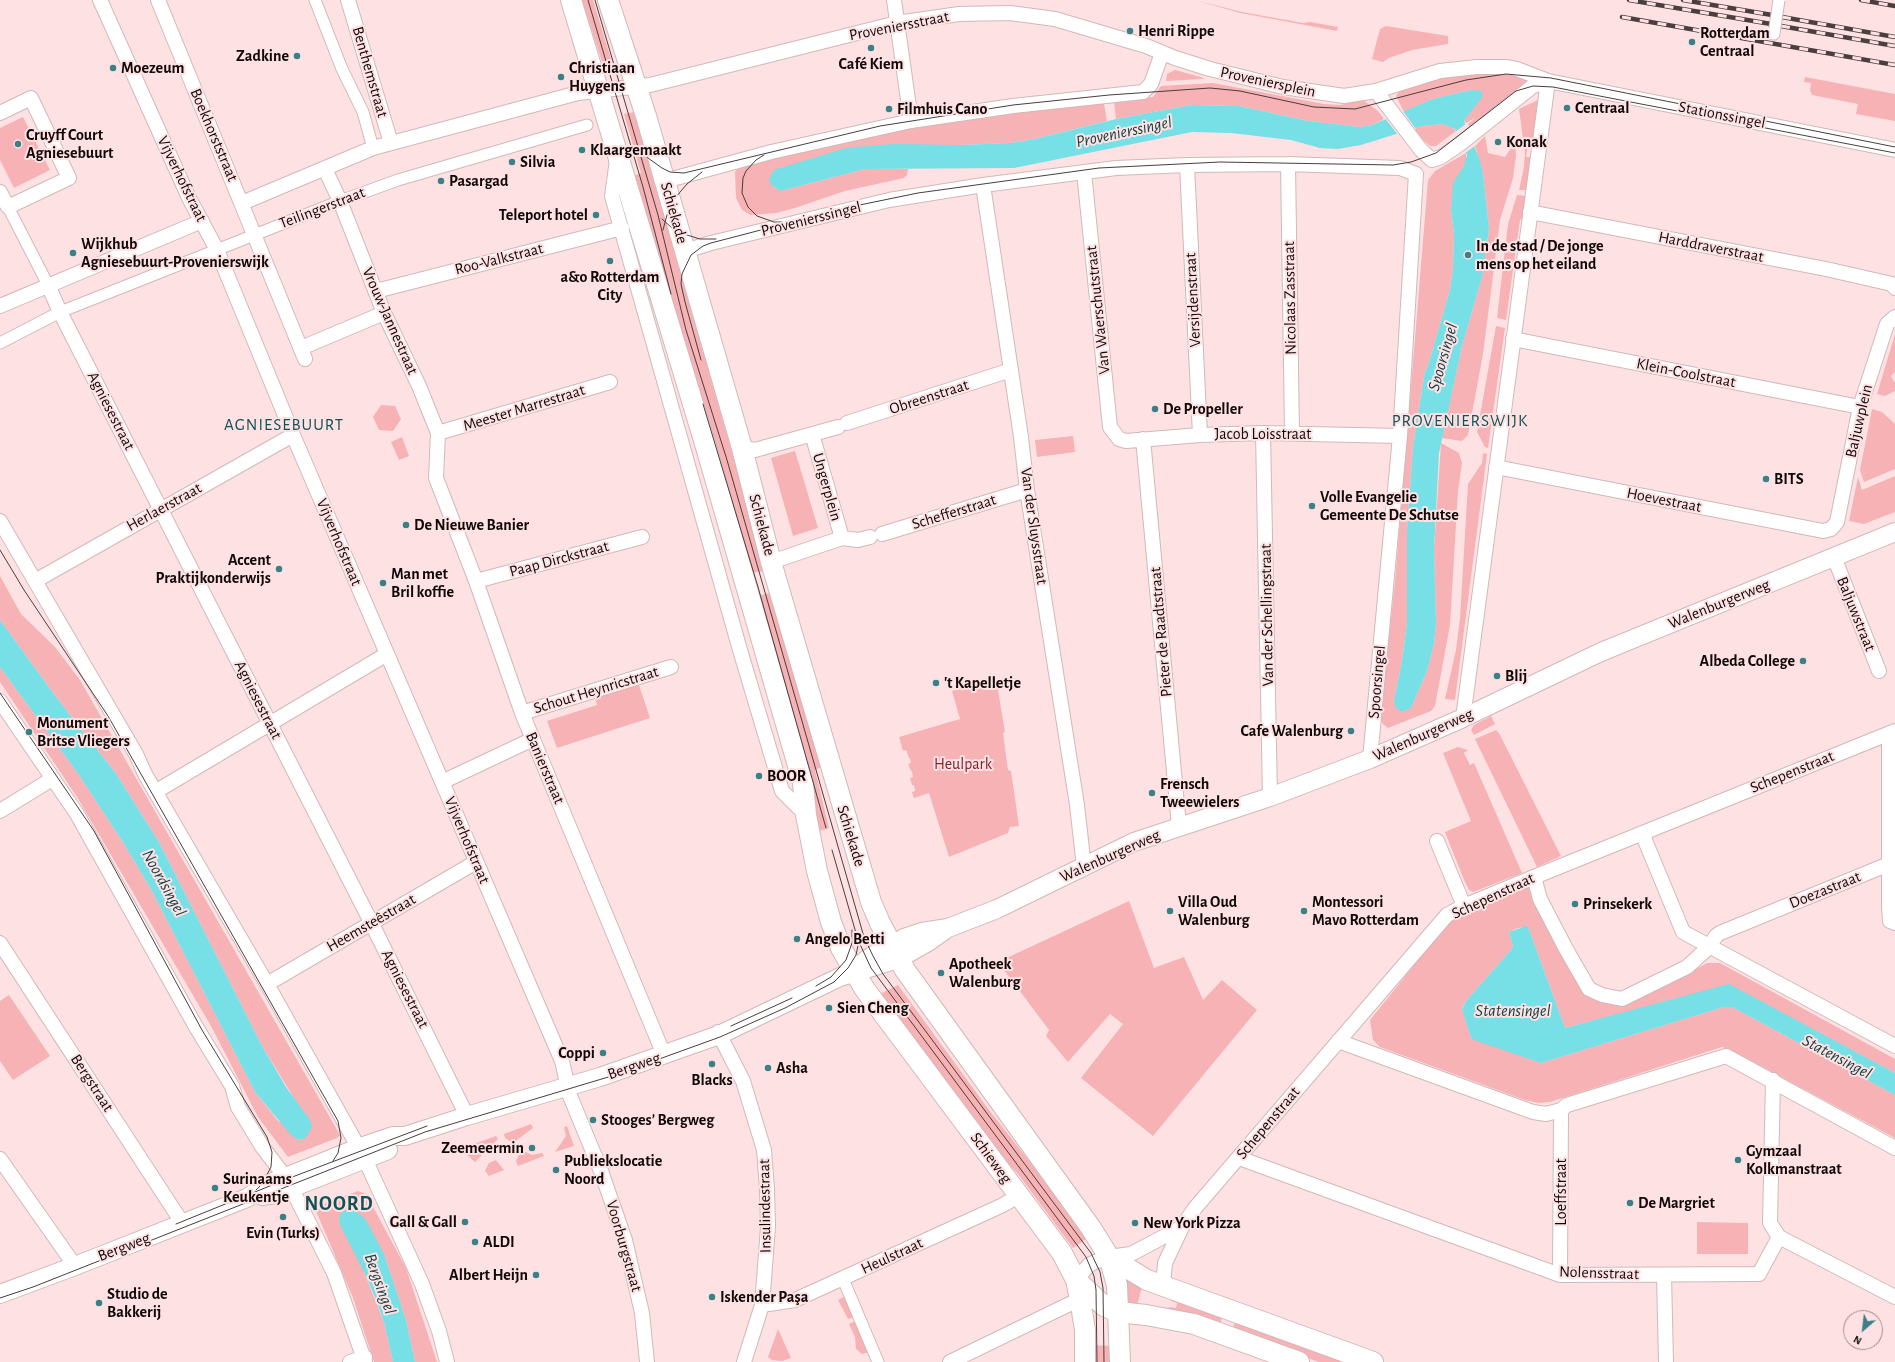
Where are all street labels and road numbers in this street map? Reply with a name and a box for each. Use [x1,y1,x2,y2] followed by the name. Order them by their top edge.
[847,7,951,45] street label: Proveniersstraat
[348,24,392,120] street label: Benthemstraat
[1219,63,1317,101] street label: Proveniersplein
[186,86,242,184] street label: Boekhorststraat
[1677,97,1767,133] street label: Stationssingel
[153,133,211,225] street label: Vijverhofstraat
[656,180,692,246] street label: Schiekade
[276,183,368,233] street label: Teilingerstraat
[759,197,863,241] street label: Provenierssingel
[1657,227,1765,267] street label: Harddraverstraat
[453,239,545,279] street label: Roo-Valkstraat
[1279,241,1301,355] street label: Nicolaas Zasstraat
[1082,245,1114,375] street label: Van Waerschutstraat
[1181,252,1205,348] street label: Versijdenstraat
[358,264,422,378] street label: Vrouw-Jannestraat
[1635,354,1737,392] street label: Klein-Coolstraat
[83,368,139,454] street label: Agniesestraat
[887,375,971,419] street label: Obreenstraat
[461,380,587,436] street label: Meester Marrestraat
[1841,383,1877,459] street label: Baljuwplein
[1215,424,1311,444] street label: Jacob Loisstraat
[808,451,846,523] street label: Ungerplein
[1016,466,1052,586] street label: Van der Sluysstraat
[123,478,205,536] street label: Herlaerstraat
[1625,483,1703,517] street label: Hoevestraat
[910,490,998,534] street label: Schefferstraat
[745,492,779,558] street label: Schiekade
[312,496,366,588] street label: Vijverhofstraat
[507,537,611,581] street label: Paap Dirckstraat
[1256,544,1278,686] street label: Van der Schellingstraat
[1146,566,1176,698] street label: Pieter de Raadtstraat
[1832,574,1880,654] street label: Baljuwstraat
[1665,575,1773,633] street label: Walenburgerweg
[1364,645,1390,719] street label: Spoorsingel
[230,657,286,743] street label: Agniesestraat
[531,662,661,718] street label: Schout Heynricstraat
[1370,704,1476,766] street label: Walenburgerweg
[521,729,569,807] street label: Banierstraat
[1747,746,1837,798] street label: Schepenstraat
[440,794,494,886] street label: Vijverhofstraat
[833,803,869,869] street label: Schiekade
[1057,825,1163,887] street label: Walenburgerweg
[1786,867,1864,913] street label: Doezastraat
[1449,869,1537,923] street label: Schepenstraat
[323,890,419,956] street label: Heemsteêstraat
[377,946,433,1032] street label: Agniesestraat
[605,1048,663,1084] street label: Bergweg
[66,1051,118,1115] street label: Bergstraat
[1232,1083,1304,1163] street label: Schepenstraat
[966,1129,1016,1187] street label: Schieweg
[1551,1158,1571,1226] street label: Loeffstraat
[755,1159,775,1253] street label: Insulindestraat
[602,1198,646,1294] street label: Voorburgstraat
[95,1228,153,1266] street label: Bergweg
[858,1233,926,1279] street label: Heulstraat
[1559,1262,1639,1284] street label: Nolensstraat

